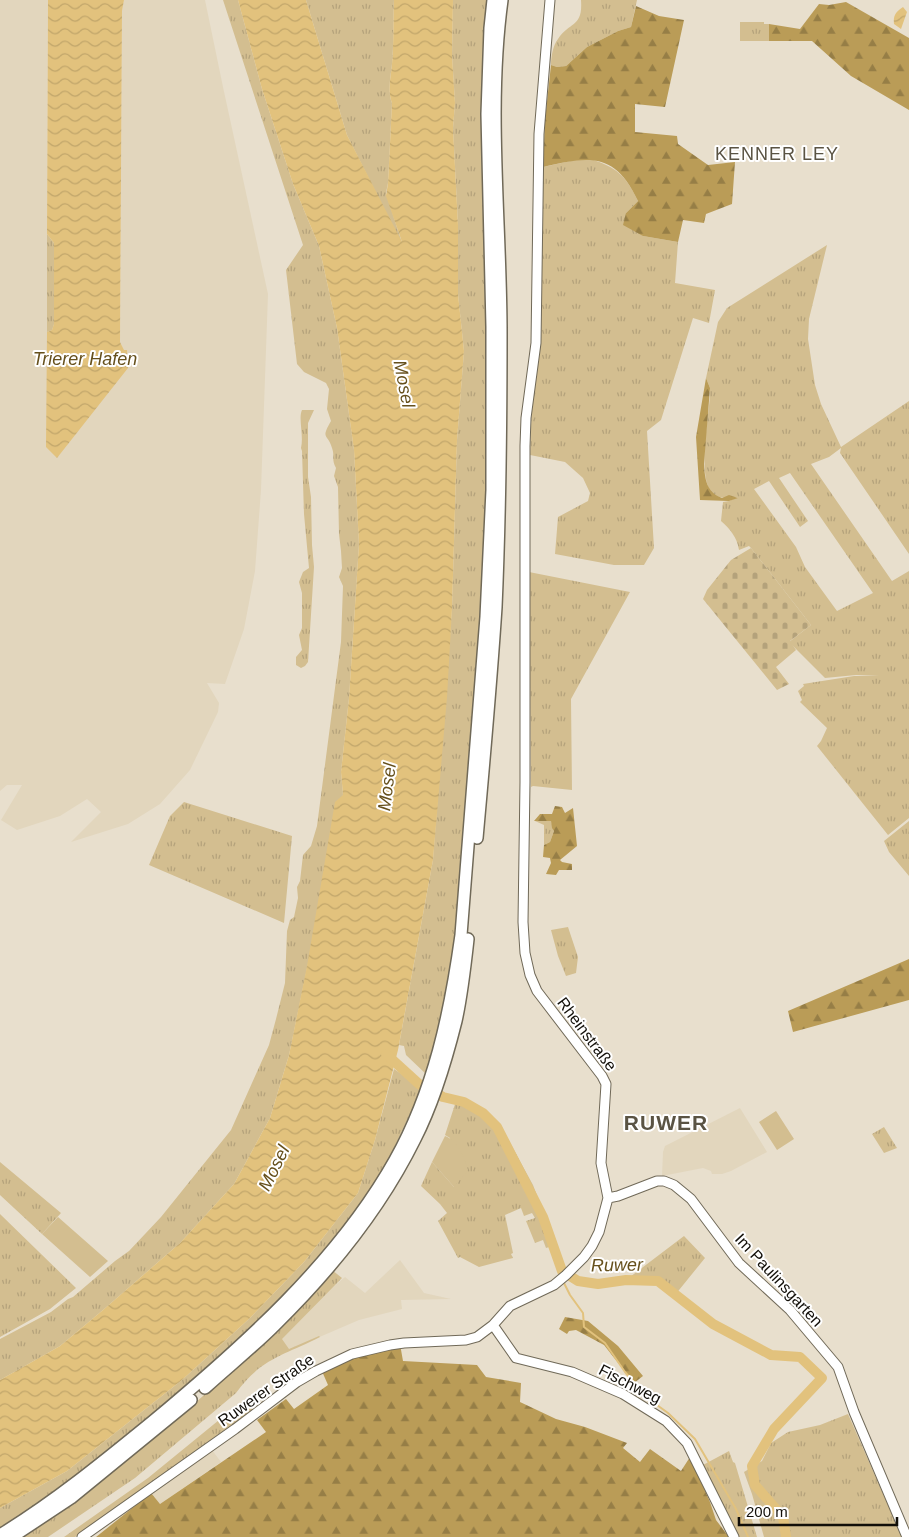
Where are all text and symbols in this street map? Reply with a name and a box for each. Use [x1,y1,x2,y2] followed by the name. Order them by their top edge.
[715,144,839,164] district label: KENNER LEY
[33,349,137,369] water label: Trierer Hafen
[390,359,419,410] water label: Mosel
[374,761,400,812] water label: Mosel
[554,994,620,1074] street label: Rheinstraße
[624,1111,708,1134] district label: RUWER
[254,1141,294,1194] water label: Mosel
[732,1230,826,1330] street label: Im Paulinsgarten
[591,1255,644,1275] water label: Ruwer
[215,1351,317,1429] street label: Ruwerer Straße
[596,1361,664,1407] street label: Fischweg
[739,1494,896,1526] scale bar
[746,1503,788,1520] text: 200 m

